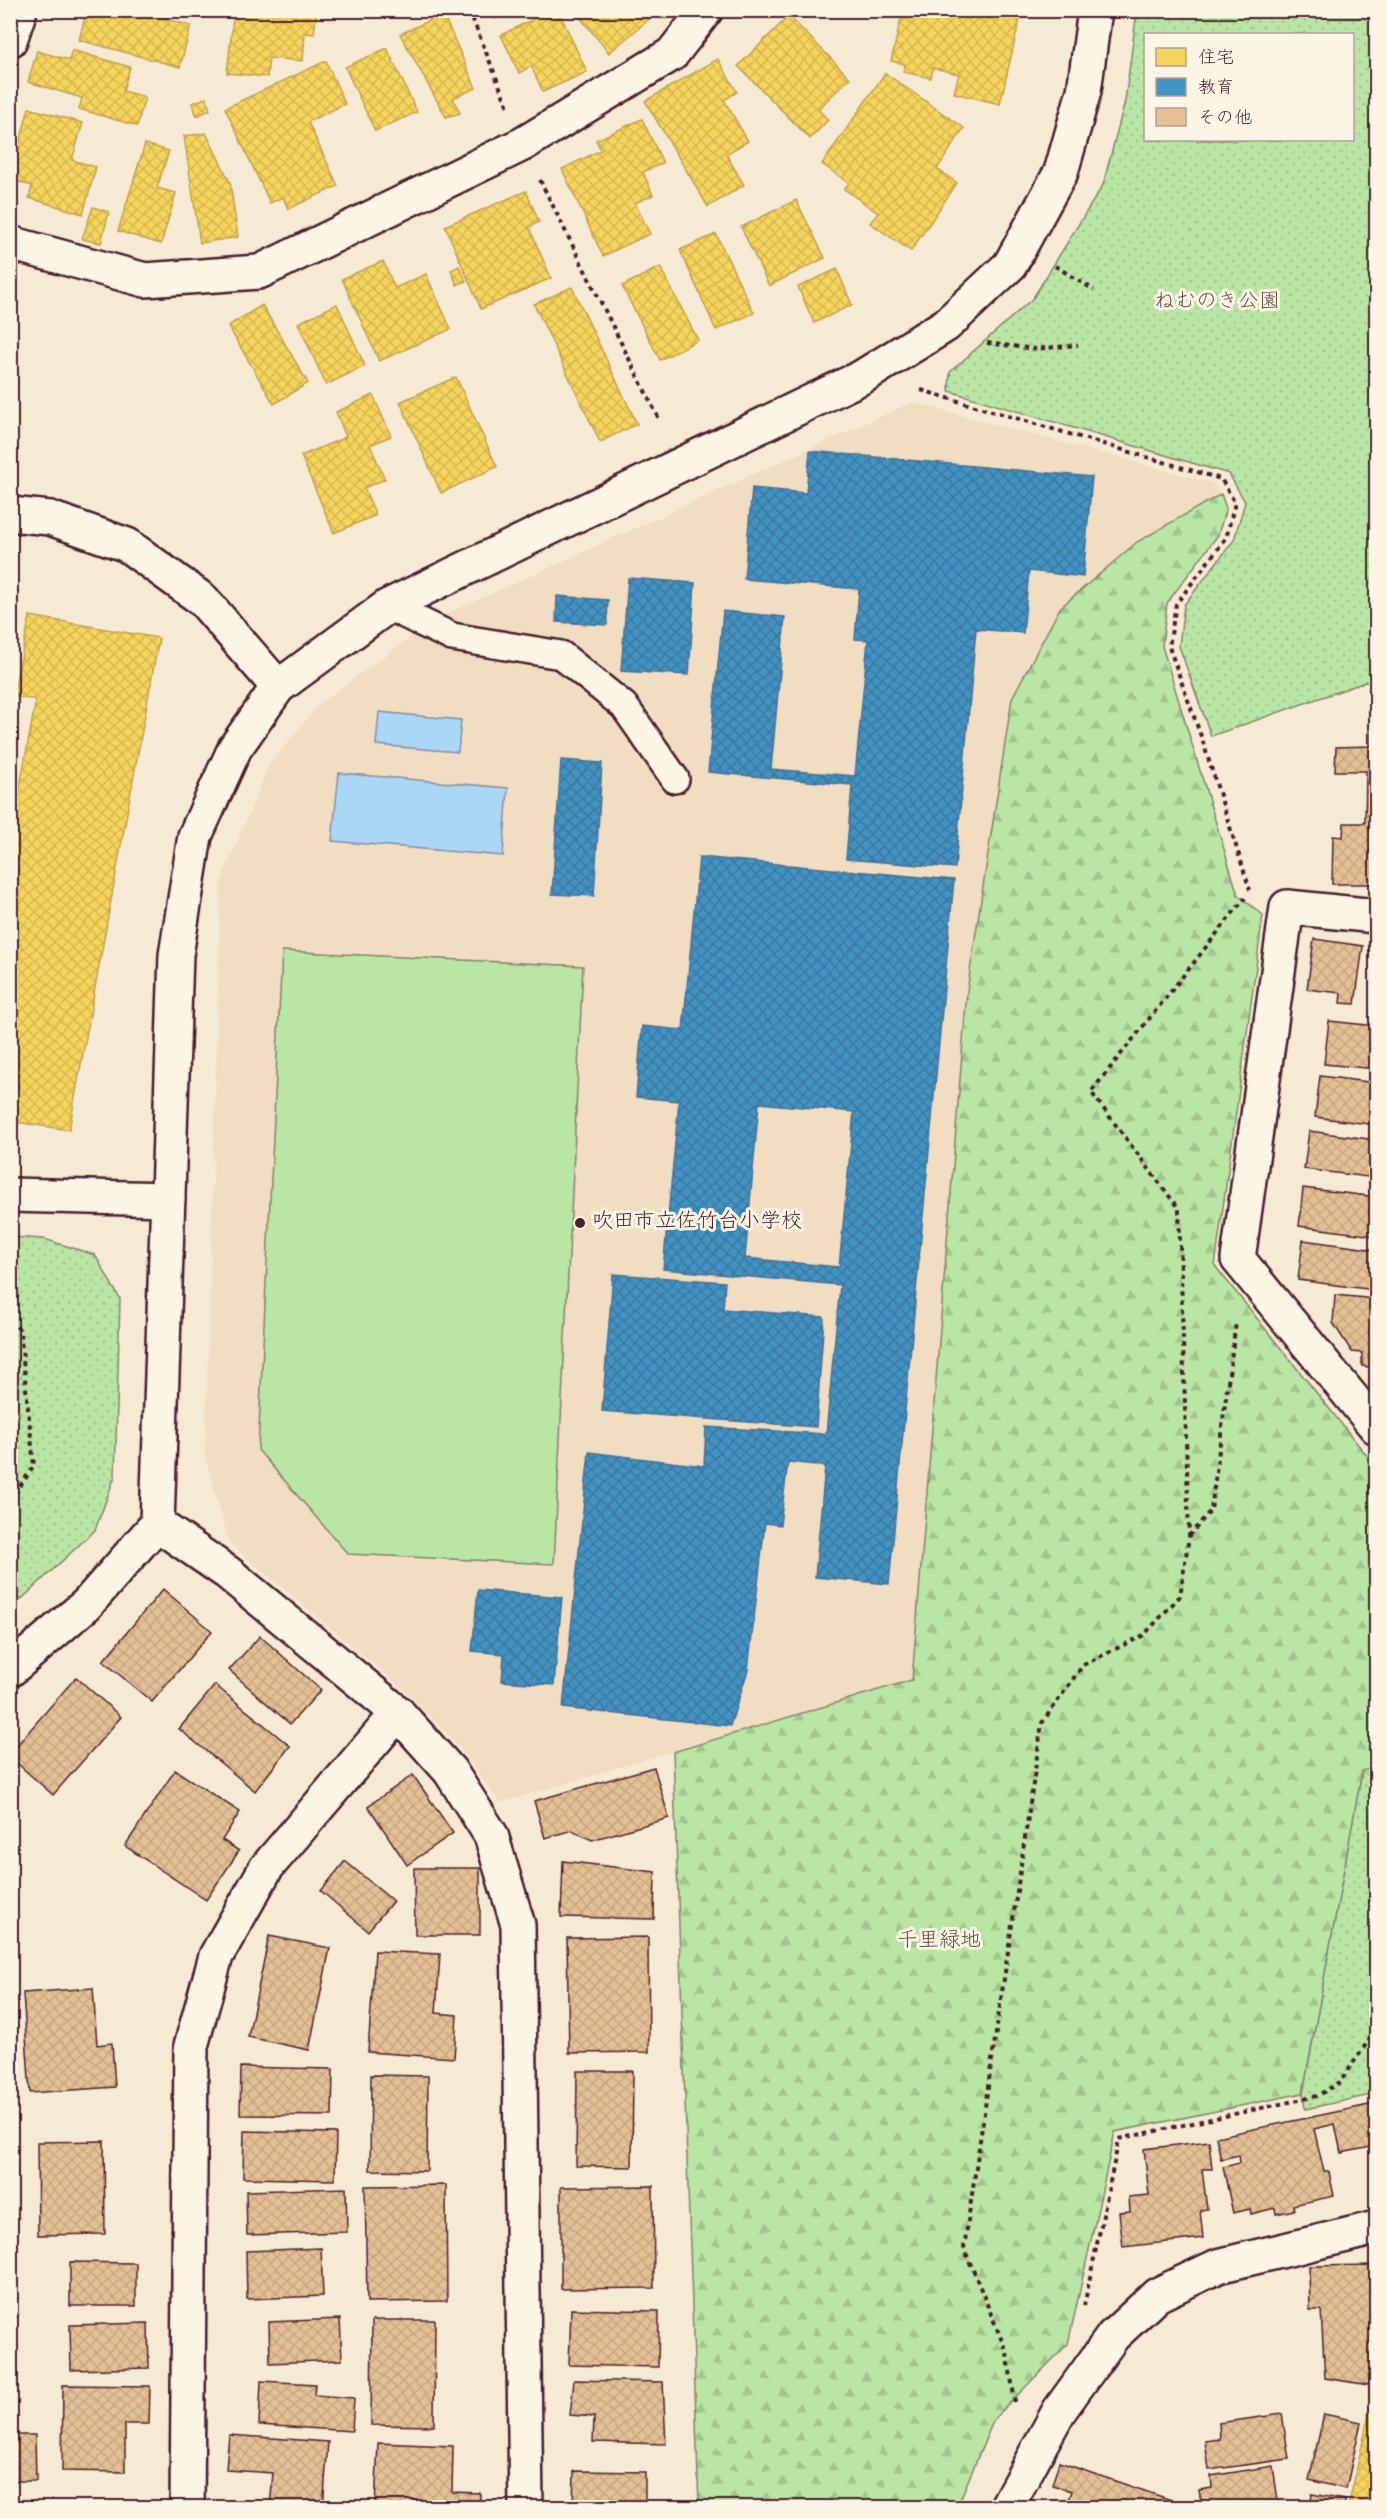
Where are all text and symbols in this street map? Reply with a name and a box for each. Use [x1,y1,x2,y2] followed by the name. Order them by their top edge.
[1144,33,1354,141] legend
[1198,47,1234,72] text: 住宅
[1198,77,1234,102] text: 教育
[1198,107,1252,132] text: その他
[1154,288,1280,318] park label: ねむのき公園
[592,1208,802,1238] place label: 吹田市立佐竹台小学校
[573,1216,587,1230] marker: 吹田市立佐竹台小学校
[897,1927,981,1957] park label: 千里緑地

